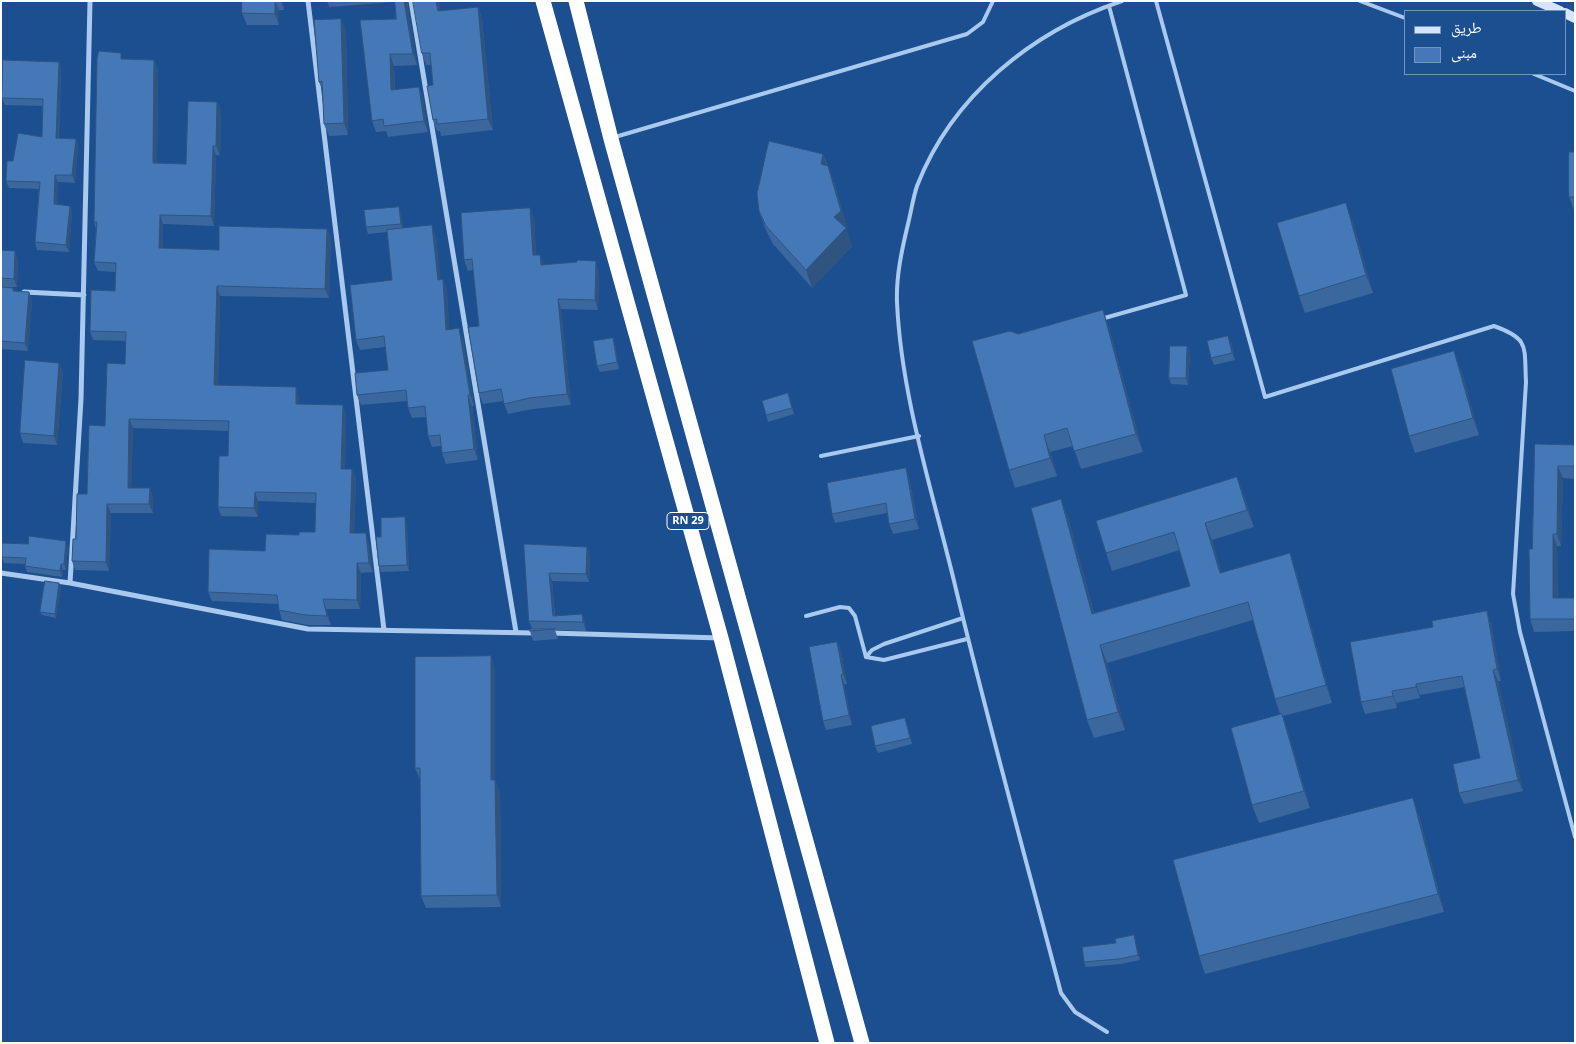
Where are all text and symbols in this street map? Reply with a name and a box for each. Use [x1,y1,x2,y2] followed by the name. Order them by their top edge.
[1404,10,1566,75] legend
[1451,17,1482,37] text: طريق
[1451,42,1477,62] text: مبنى
[667,512,709,530] road number: RN 29

